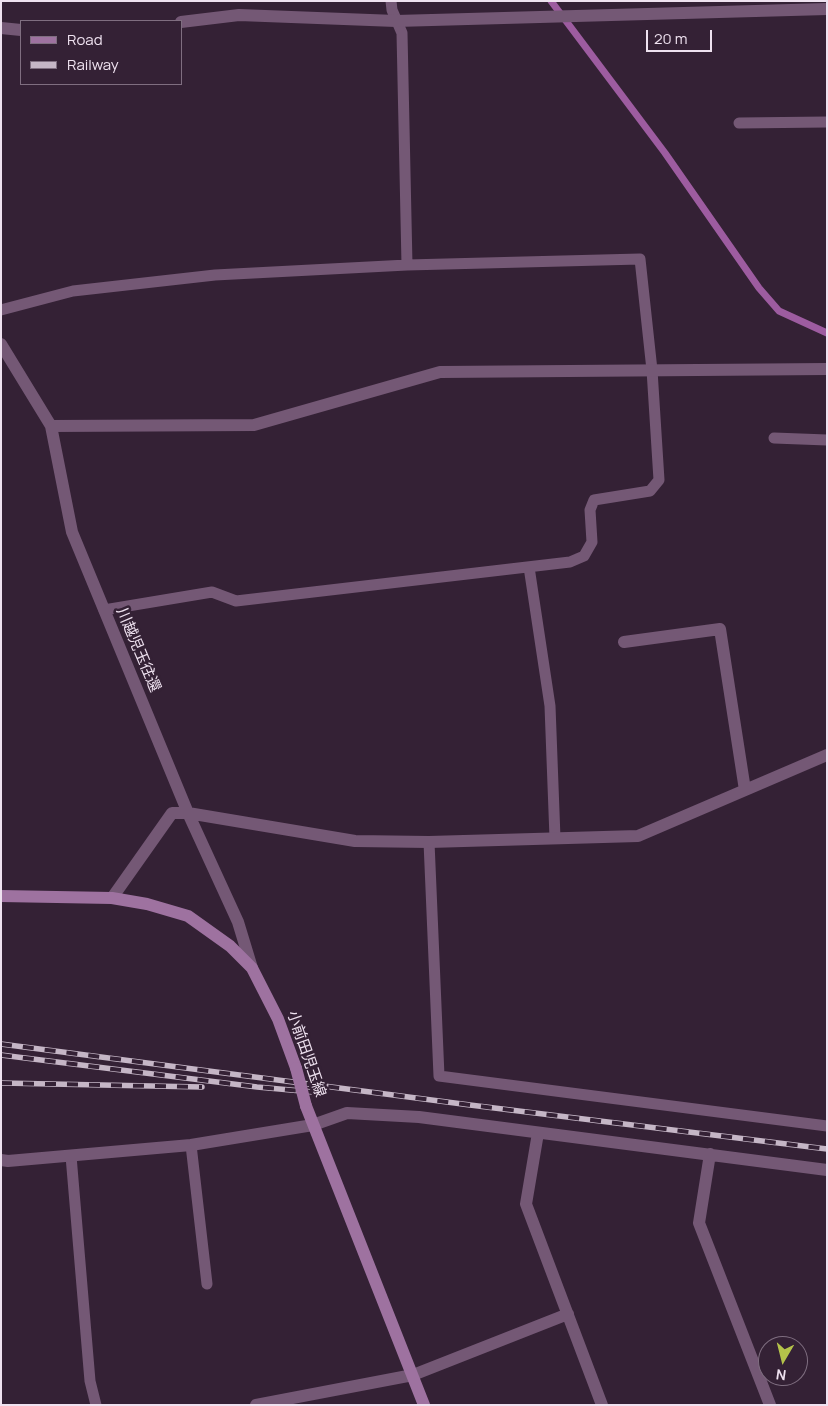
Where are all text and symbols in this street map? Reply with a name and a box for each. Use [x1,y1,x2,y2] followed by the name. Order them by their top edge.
[20,20,182,85] legend
[648,20,714,52] scale bar
[654,28,687,49] text: 20 m
[67,29,103,50] text: Road
[67,54,119,75] text: Railway
[112,605,164,695] street label: 川越児玉往還
[283,1009,329,1099] street label: 小前田児玉線
[758,1336,808,1386] north arrow
[775,1365,787,1385] text: N

